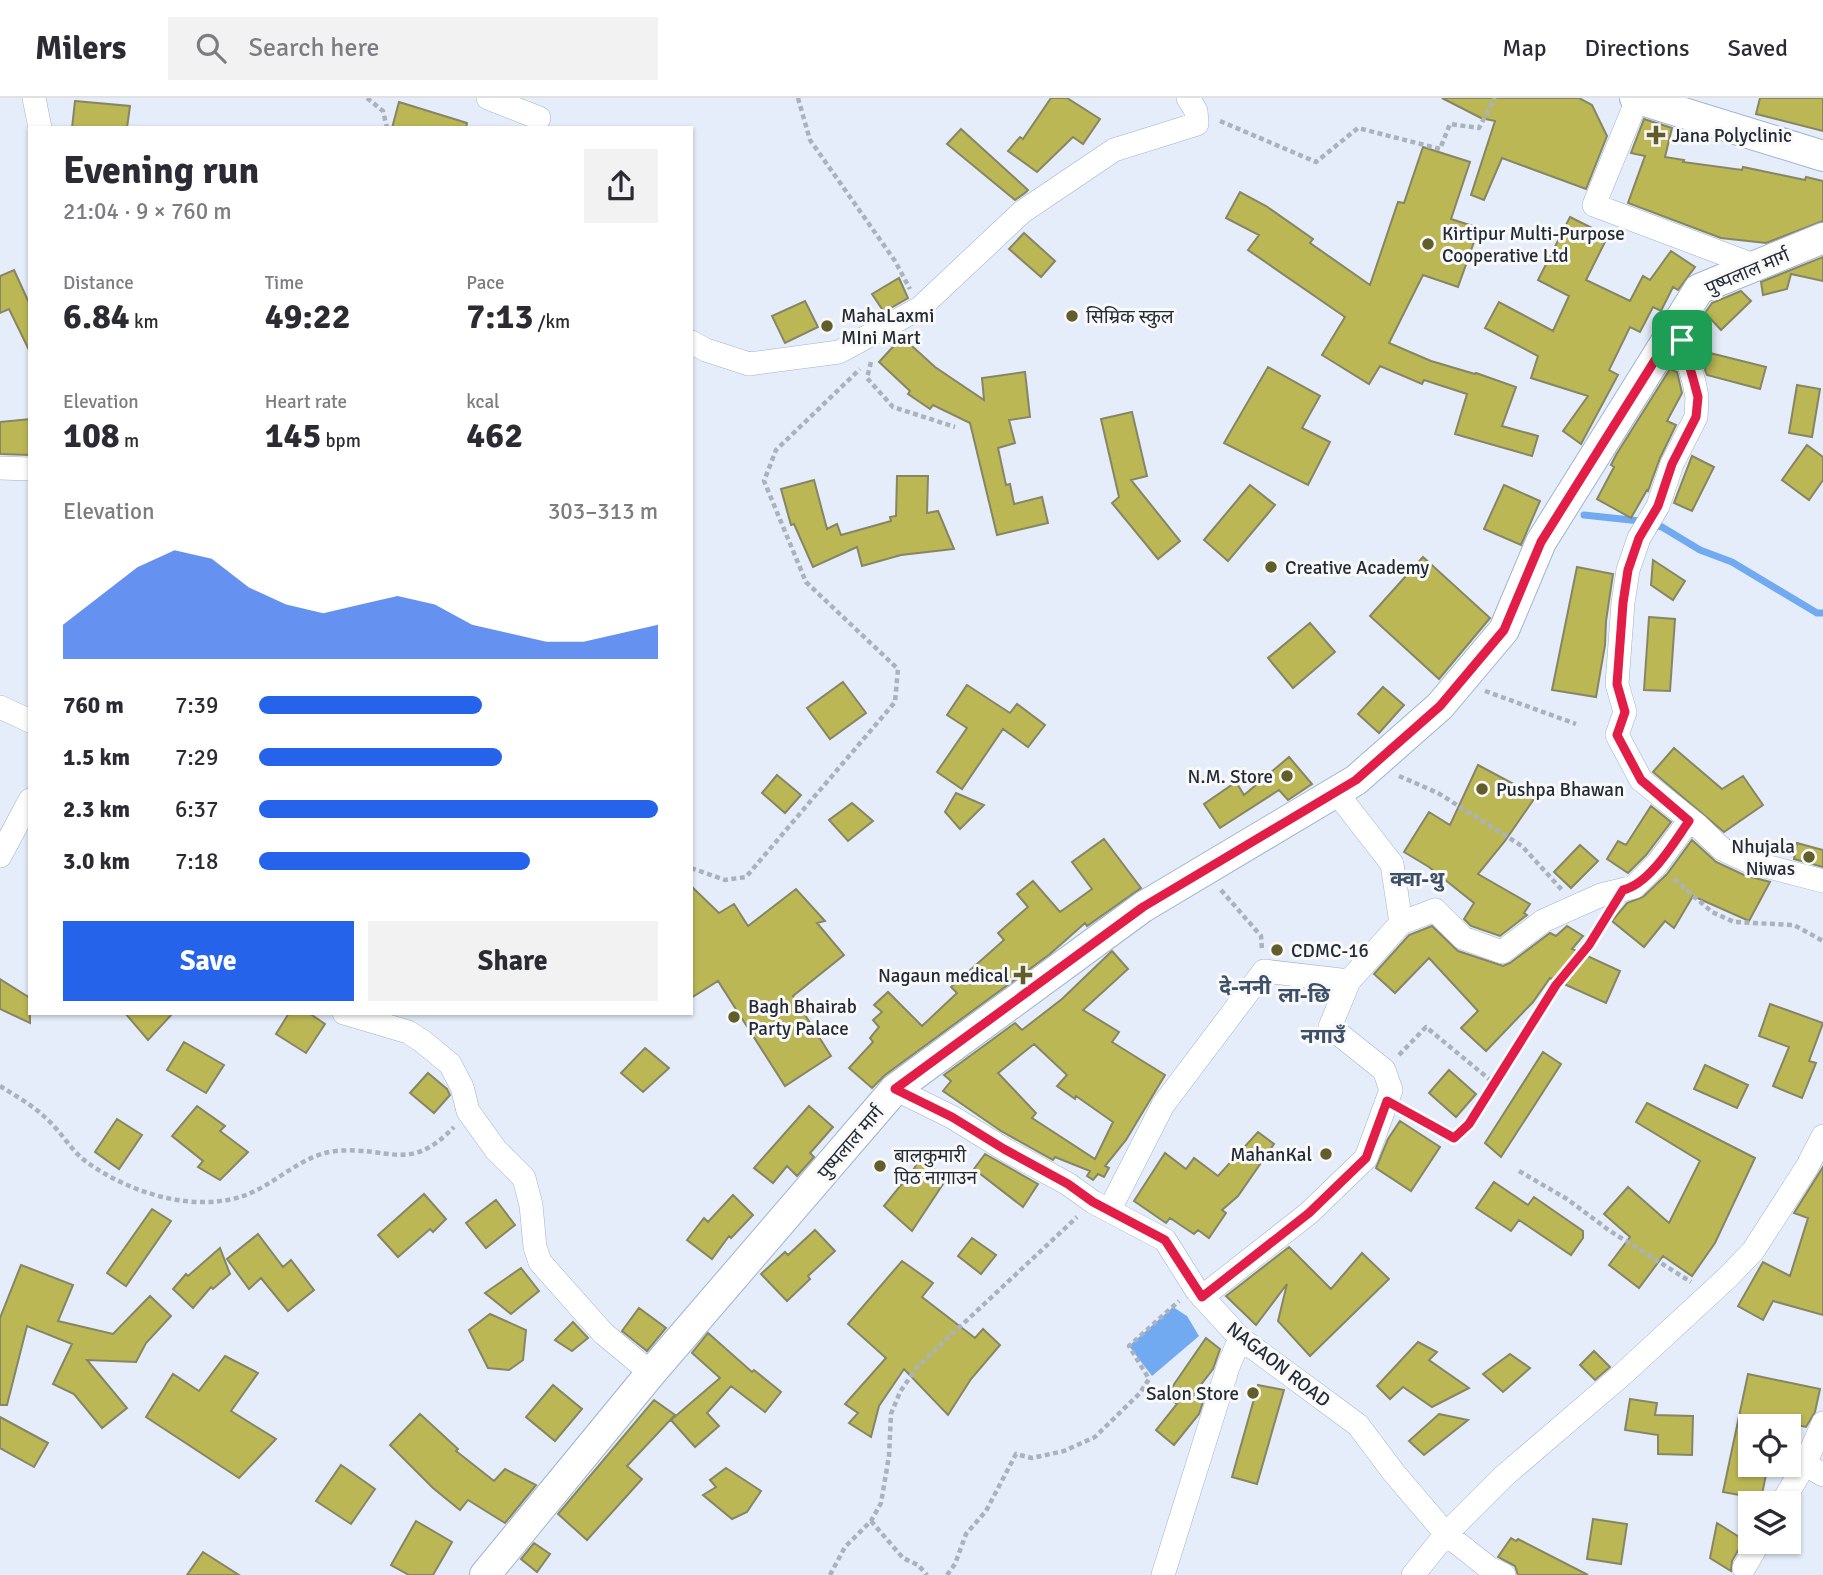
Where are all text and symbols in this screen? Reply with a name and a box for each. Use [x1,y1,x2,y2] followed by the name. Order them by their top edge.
[168,17,658,80] search box
[35,28,126,69] text: Milers
[192,29,230,67] icon: search
[248,32,380,64] text: Search here
[1502,33,1547,63] text: Map
[1585,33,1690,63] text: Directions
[1728,33,1788,63] text: Saved
[1672,124,1792,148] place label: Jana Polyclinic
[1646,125,1666,145] marker: Jana Polyclinic
[63,147,259,194] text: Evening run
[584,149,658,223] button: share
[63,197,232,226] text: 21:04 · 9 × 760 m
[1442,222,1625,268] place label: Kirtipur Multi-Purpose Cooperative Ltd
[1420,236,1436,252] marker: Kirtipur Multi-Purpose Cooperative Ltd
[1701,243,1794,300] street label: पुष्पलाल मार्ग
[63,271,134,295] text: Distance
[265,271,304,295] text: Time
[466,271,505,295] text: Pace
[63,295,130,338] text: 6.84
[265,295,351,338] text: 49:22
[466,295,533,338] text: 7:13
[841,304,934,350] place label: MahaLaxmi MIni Mart
[1086,305,1175,329] place label: सिम्रिक स्कुल
[1064,308,1080,324] marker: सिम्रिक स्कुल
[130,310,159,334] text: km
[533,310,570,334] text: /km
[1652,310,1712,370] pin
[819,318,835,334] marker: MahaLaxmi MIni Mart
[1663,321,1701,359] icon: arrive
[63,390,139,414] text: Elevation
[265,390,347,414] text: Heart rate
[466,390,500,414] text: kcal
[63,414,120,457] text: 108
[265,414,321,457] text: 145
[466,414,523,457] text: 462
[120,429,139,453] text: m
[321,429,361,453] text: bpm
[63,497,155,526] text: Elevation
[548,497,658,526] text: 303–313 m
[1285,556,1429,580] place label: Creative Academy
[1263,559,1279,575] marker: Creative Academy
[63,691,124,720] text: 760 m
[175,691,218,720] text: 7:39
[63,743,130,772] text: 1.5 km
[175,743,218,772] text: 7:29
[1188,765,1273,789] place label: N.M. Store
[1279,768,1295,784] marker: N.M. Store
[1496,778,1624,802] place label: Pushpa Bhawan
[1474,781,1490,797] marker: Pushpa Bhawan
[63,795,130,824] text: 2.3 km
[175,795,218,824] text: 6:37
[1731,835,1795,881] place label: Nhujala Niwas
[63,847,130,876] text: 3.0 km
[175,847,218,876] text: 7:18
[1801,849,1817,865] marker: Nhujala Niwas
[1390,866,1445,892] district label: क्वा-थु
[63,921,354,1001] button: Save
[368,921,658,1001] button: Share
[1291,939,1369,963] place label: CDMC-16
[1269,942,1285,958] marker: CDMC-16
[878,964,1009,988] place label: Nagaun medical
[1015,967,1031,983] marker: Nagaun medical
[1219,974,1272,1000] district label: दे-ननी
[1278,982,1331,1008] district label: ला-छि
[748,995,857,1041] place label: Bagh Bhairab Party Palace
[726,1009,742,1025] marker: Bagh Bhairab Party Palace
[1301,1023,1346,1049] district label: नगाउँ
[812,1100,890,1184] street label: पुष्पलाल मार्ग
[1230,1143,1312,1167] place label: MahanKal
[894,1144,977,1190] place label: बालकुमारी पिठ नागाउन
[1318,1146,1334,1162] marker: MahanKal
[872,1158,888,1174] marker: बालकुमारी पिठ नागाउन
[1222,1317,1335,1413] street label: NAGAON ROAD
[1146,1382,1239,1406] place label: Salon Store
[1245,1385,1261,1401] marker: Salon Store
[1738,1414,1801,1554] map controls
[1738,1414,1801,1477] button: locate
[1738,1491,1801,1554] button: layers

